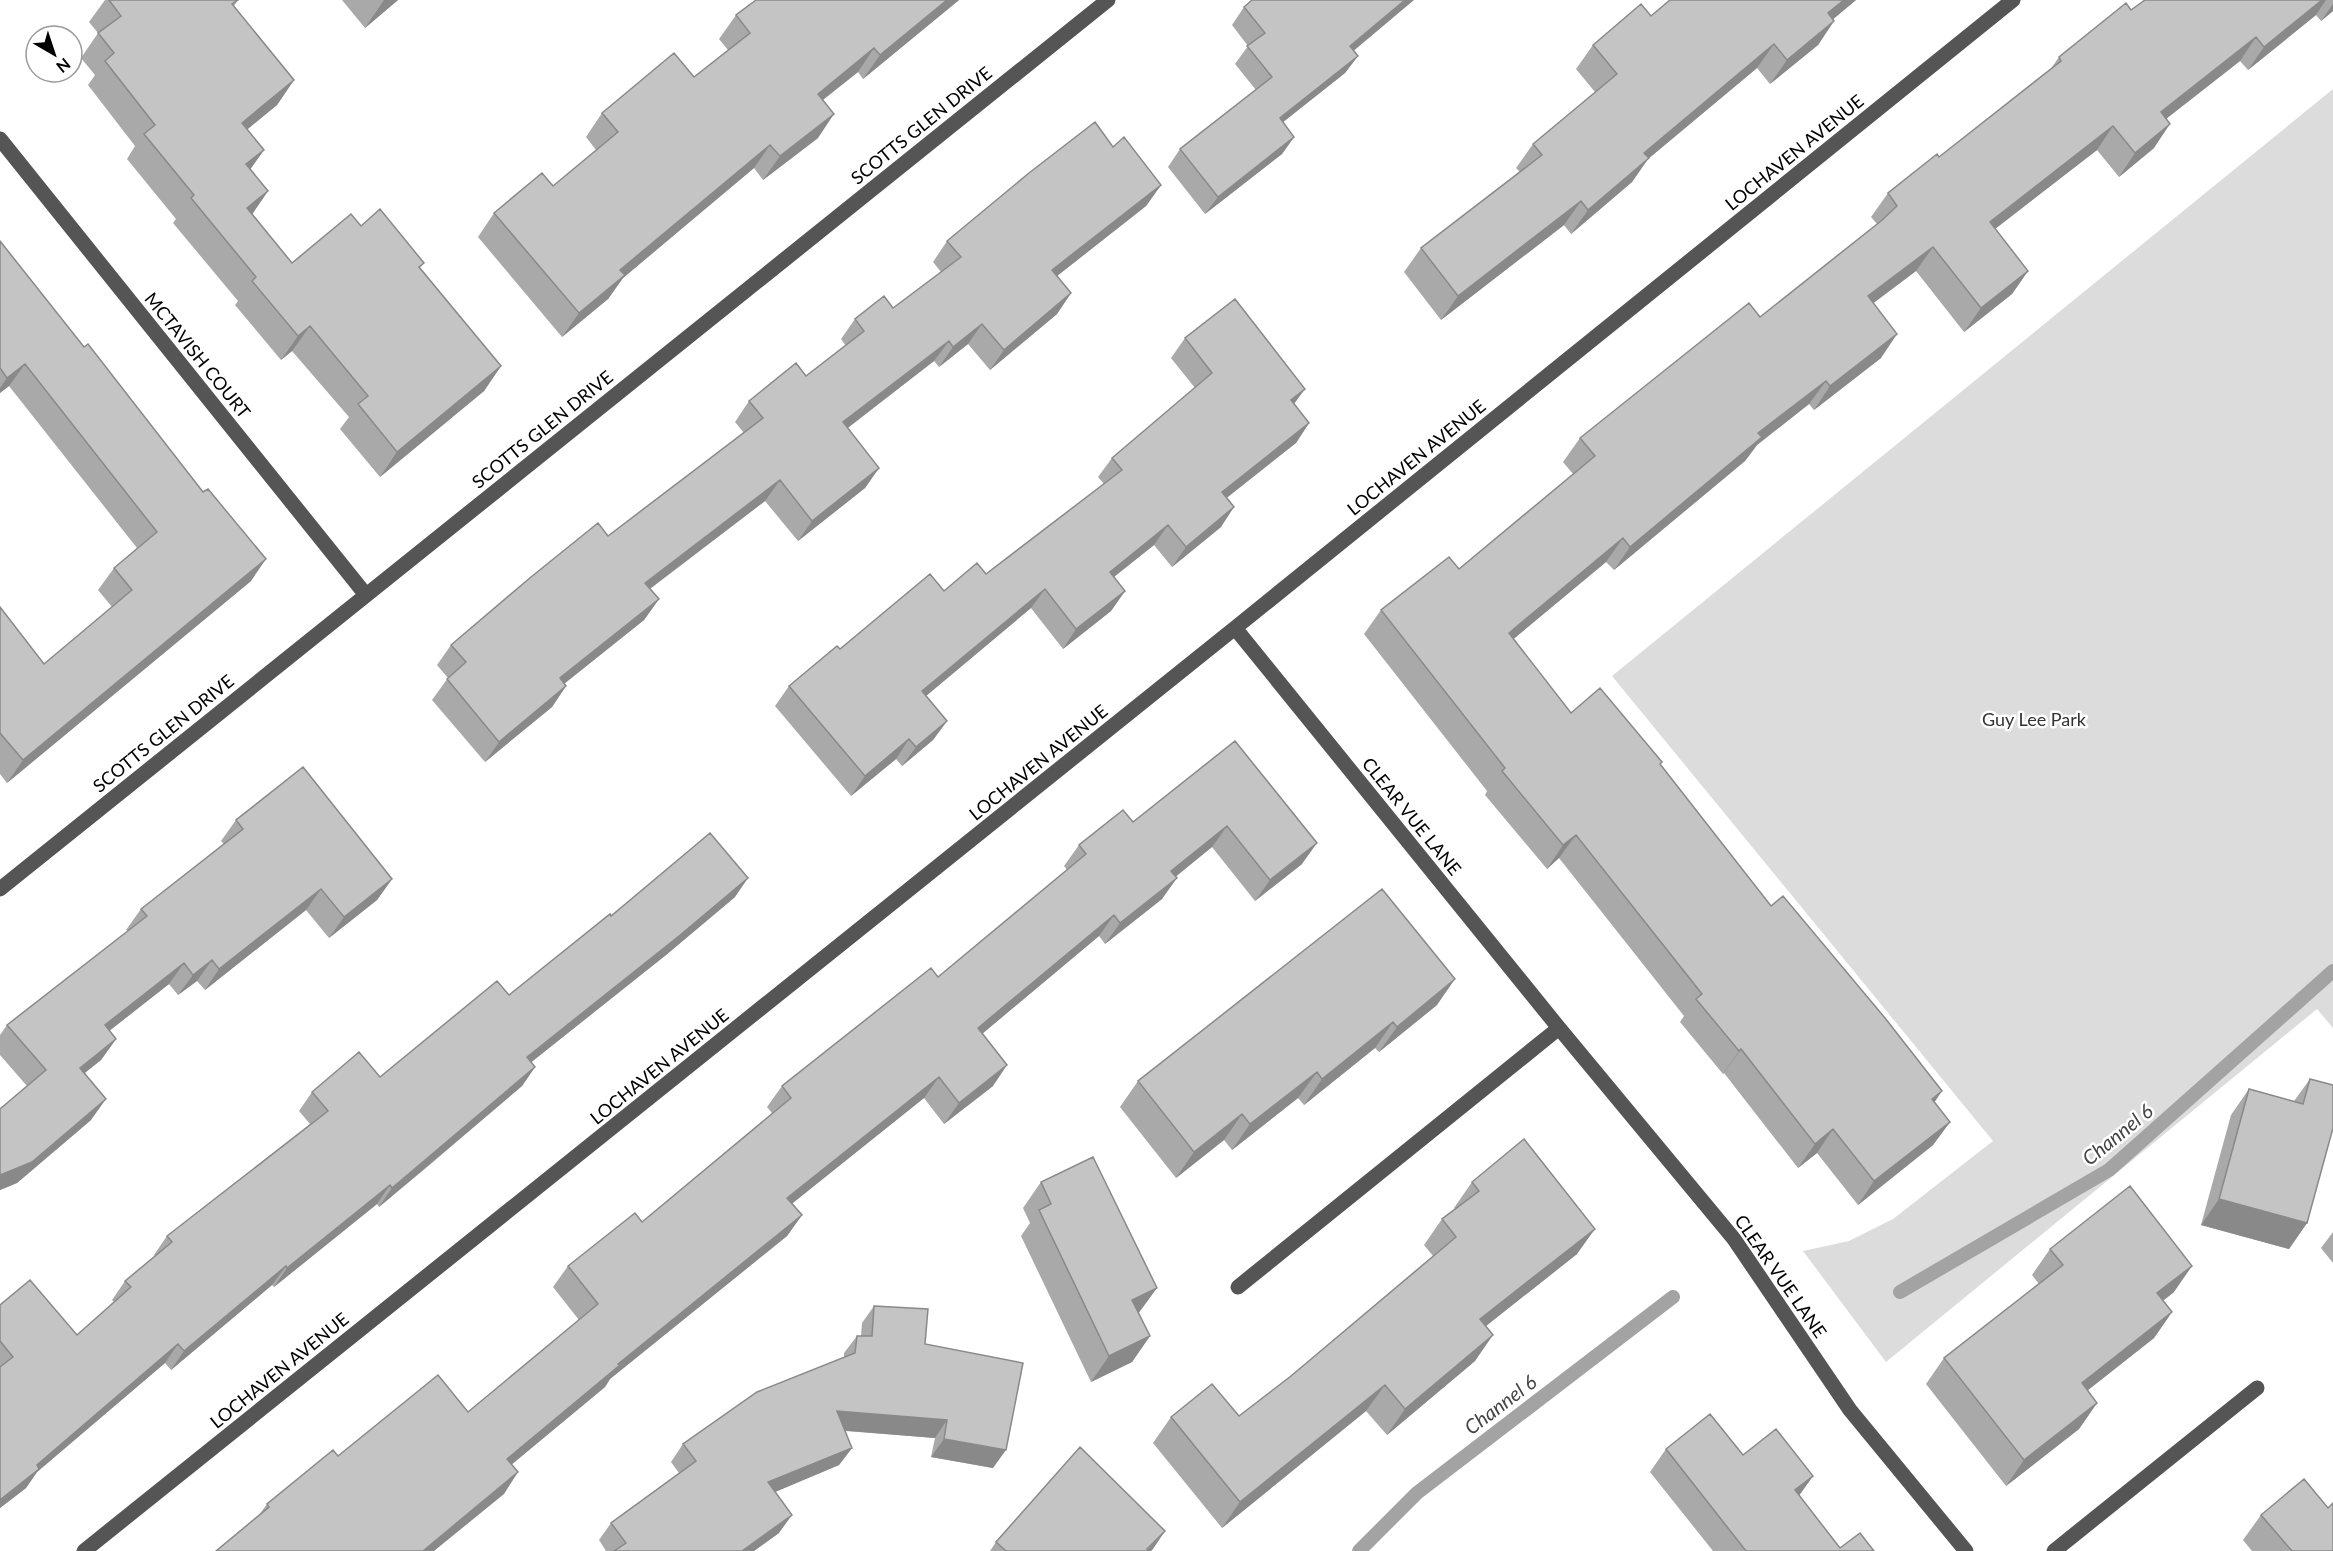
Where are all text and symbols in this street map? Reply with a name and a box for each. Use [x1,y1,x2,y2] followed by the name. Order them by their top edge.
[24,24,84,84] north arrow
[53,55,75,77] text: N
[846,61,996,189] street label: SCOTTS GLEN DRIVE
[1720,89,1868,215] street label: LOCHAVEN AVENUE
[140,288,256,423] street label: MCTAVISH COURT
[467,365,617,493] street label: SCOTTS GLEN DRIVE
[1342,394,1490,520] street label: LOCHAVEN AVENUE
[88,669,238,797] street label: SCOTTS GLEN DRIVE
[964,699,1112,825] street label: LOCHAVEN AVENUE
[1982,708,2087,730] park label: Guy Lee Park
[1358,753,1466,879] street label: CLEAR VUE LANE
[585,1003,733,1129] street label: LOCHAVEN AVENUE
[2077,1098,2157,1170] water label: Channel 6
[1730,1210,1832,1342] street label: CLEAR VUE LANE
[205,1307,353,1433] street label: LOCHAVEN AVENUE
[1459,1369,1541,1439] water label: Channel 6

